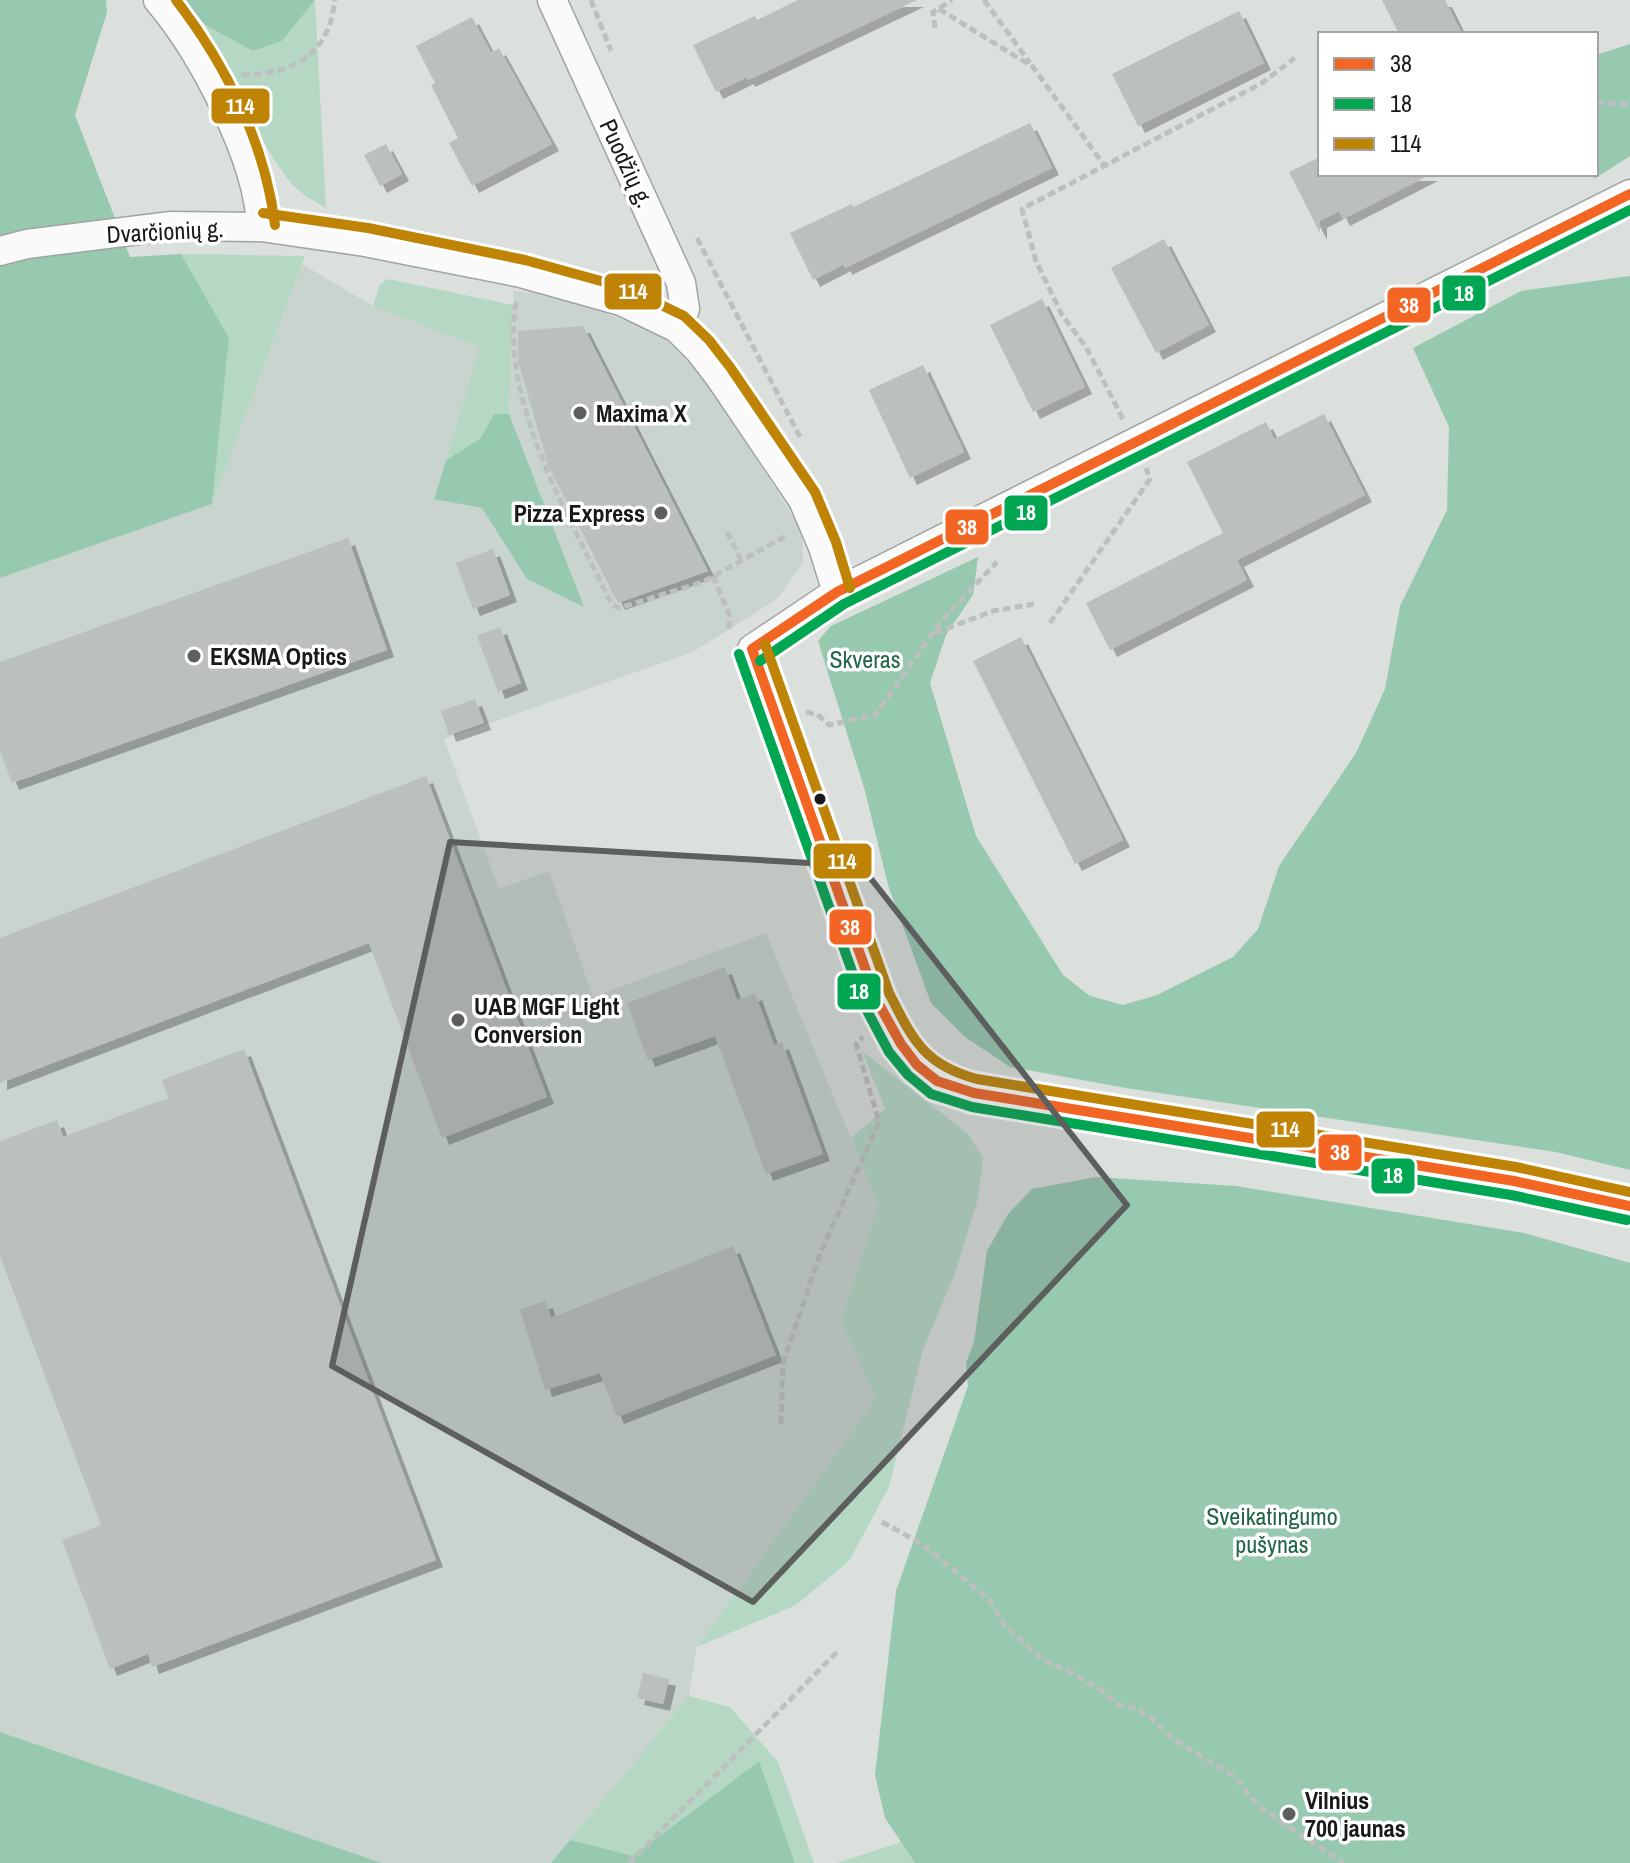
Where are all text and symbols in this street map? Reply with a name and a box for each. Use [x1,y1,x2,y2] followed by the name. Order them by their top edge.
[1318,32,1598,176] legend
[1390,47,1412,79] text: 38
[210,87,271,125] line badge: 114
[1390,87,1412,119] text: 18
[225,91,255,121] text: 114
[593,114,661,212] street label: Puodžių g.
[1390,127,1421,159] text: 114
[106,212,224,250] street label: Dvarčionių g.
[603,272,663,311] line badge: 114
[1441,274,1487,312] line badge: 18
[618,276,648,306] text: 114
[1454,278,1474,308] text: 18
[1386,286,1432,324] line badge: 38
[1399,290,1419,320] text: 38
[596,397,688,429] place label: Maxima X
[571,404,589,422] marker: Maxima X
[1003,494,1049,532] line badge: 18
[514,497,645,529] place label: Pizza Express
[1016,497,1036,527] text: 18
[652,504,670,522] marker: Pizza Express
[944,508,990,546] line badge: 38
[957,512,977,542] text: 38
[210,640,347,672] place label: EKSMA Optics
[829,643,901,675] park label: Skveras
[185,647,203,665] marker: EKSMA Optics
[812,791,828,807] unlabelled marker
[812,842,873,880] line badge: 114
[827,846,857,876] text: 114
[828,908,873,946] line badge: 38
[840,912,860,942] text: 38
[836,972,882,1011] line badge: 18
[849,976,869,1006] text: 18
[474,990,620,1050] place label: UAB MGF Light Conversion
[449,1011,467,1029] marker: UAB MGF Light Conversion
[1255,1110,1316,1149] line badge: 114
[1270,1114,1300,1144] text: 114
[1317,1133,1363,1172] line badge: 38
[1330,1137,1350,1167] text: 38
[1370,1157,1416,1195] line badge: 18
[1383,1160,1403,1190] text: 18
[1206,1500,1338,1560] park label: Sveikatingumo pušynas
[1305,1784,1406,1844] place label: Vilnius 700 jaunas
[1280,1805,1298,1823] marker: Vilnius 700 jaunas

